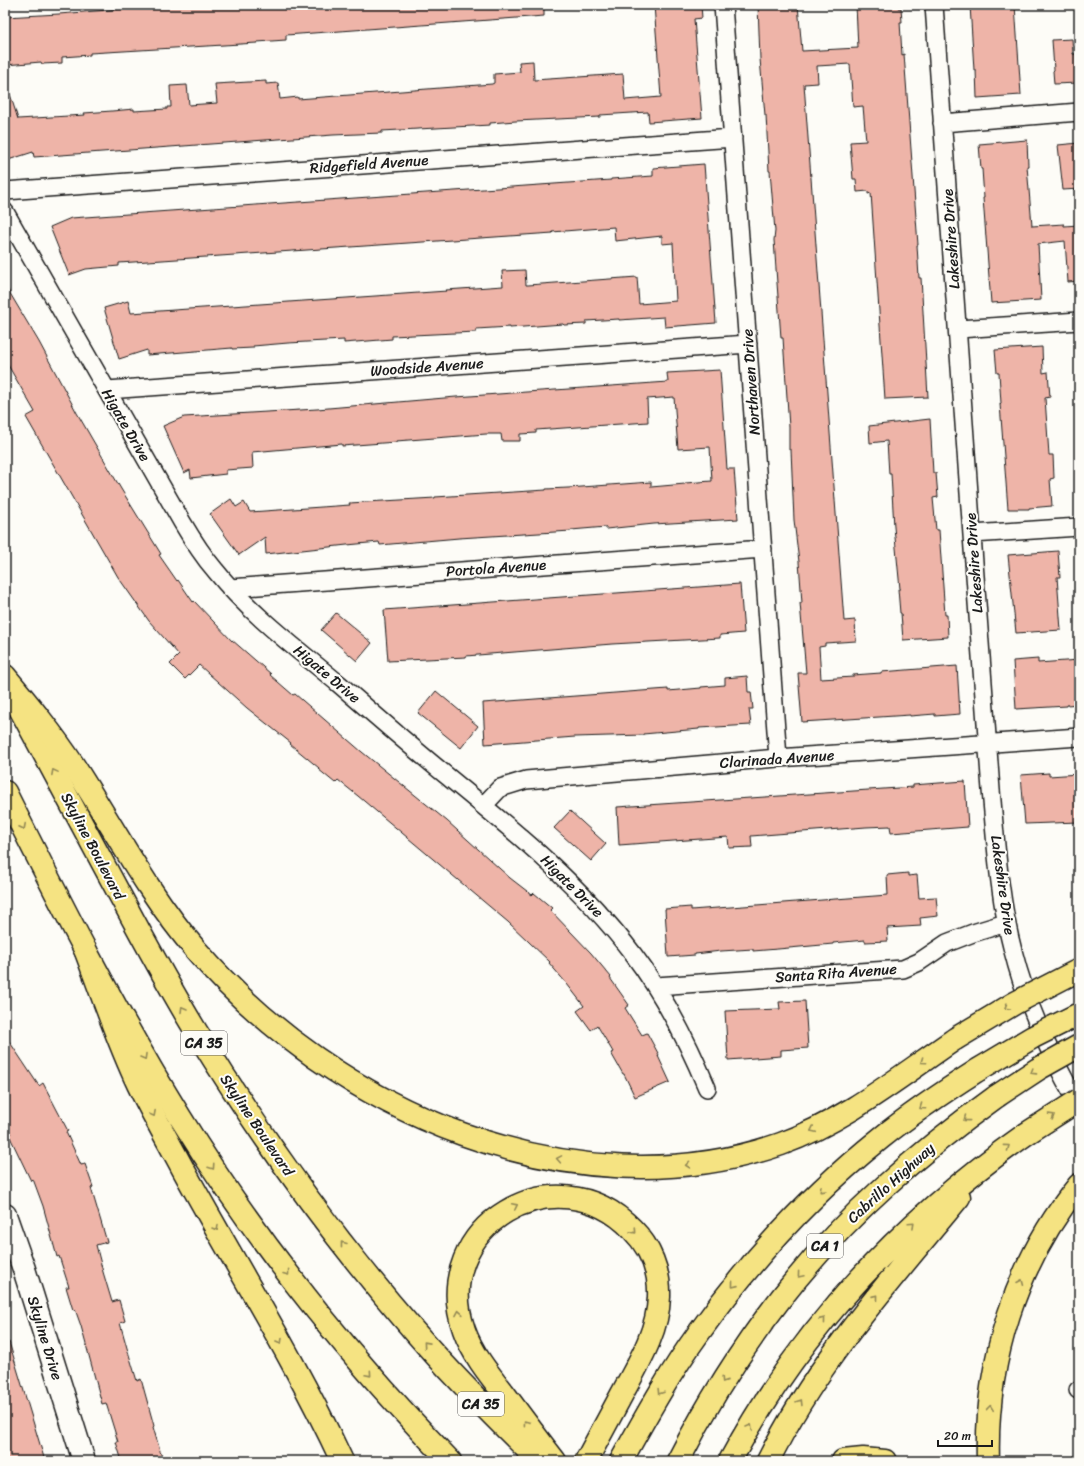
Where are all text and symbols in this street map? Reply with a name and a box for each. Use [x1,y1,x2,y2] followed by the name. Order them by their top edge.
[309,147,429,181] street label: Ridgefield Avenue
[935,188,967,290] street label: Lakeshire Drive
[734,328,768,436] street label: Northaven Drive
[369,350,485,384] street label: Woodside Avenue
[94,383,158,467] street label: Higate Drive
[958,512,990,614] street label: Lakeshire Drive
[445,552,547,584] street label: Portola Avenue
[287,638,367,710] street label: Higate Drive
[719,742,835,776] street label: Clarinada Avenue
[51,769,59,776] one-way arrow
[54,787,133,905] street label: Skyline Boulevard
[18,822,25,830] one-way arrow
[983,834,1023,936] street label: Lakeshire Drive
[534,848,610,924] street label: Higate Drive
[774,956,898,990] street label: Santa Rita Avenue
[1004,1003,1011,1010] one-way arrow
[180,1006,188,1013] one-way arrow
[181,1031,227,1055] road number: CA 35
[139,1052,146,1060] one-way arrow
[920,1056,927,1063] one-way arrow
[1030,1067,1037,1075] one-way arrow
[213,1068,302,1182] street label: Skyline Boulevard
[919,1102,926,1110] one-way arrow
[149,1110,156,1117] one-way arrow
[963,1114,970,1121] one-way arrow
[1048,1114,1055,1121] one-way arrow
[809,1125,817,1133] one-way arrow
[841,1136,941,1230] street label: Cabrillo Highway
[1003,1144,1010,1151] one-way arrow
[556,1155,562,1164] one-way arrow
[685,1160,691,1169] one-way arrow
[207,1163,215,1170] one-way arrow
[819,1185,827,1193] one-way arrow
[511,1204,519,1211] one-way arrow
[907,1222,915,1230] one-way arrow
[211,1224,218,1231] one-way arrow
[629,1226,637,1234] one-way arrow
[807,1234,843,1258] road number: CA 1
[341,1241,348,1248] one-way arrow
[282,1269,289,1276] one-way arrow
[798,1270,805,1277] one-way arrow
[1016,1279,1024,1286] one-way arrow
[732,1281,739,1288] one-way arrow
[20,1292,70,1384] street label: Skyline Drive
[872,1295,879,1302] one-way arrow
[455,1310,464,1316] one-way arrow
[819,1318,826,1325] one-way arrow
[276,1337,283,1344] one-way arrow
[423,1341,430,1349] one-way arrow
[365,1369,372,1377] one-way arrow
[722,1375,729,1382] one-way arrow
[657,1388,665,1395] one-way arrow
[458,1392,504,1416] road number: CA 35
[796,1399,803,1406] one-way arrow
[985,1405,994,1411] one-way arrow
[524,1420,531,1427] one-way arrow
[938,1422,992,1448] scale bar
[745,1424,752,1431] one-way arrow
[944,1425,971,1447] text: 20 m

